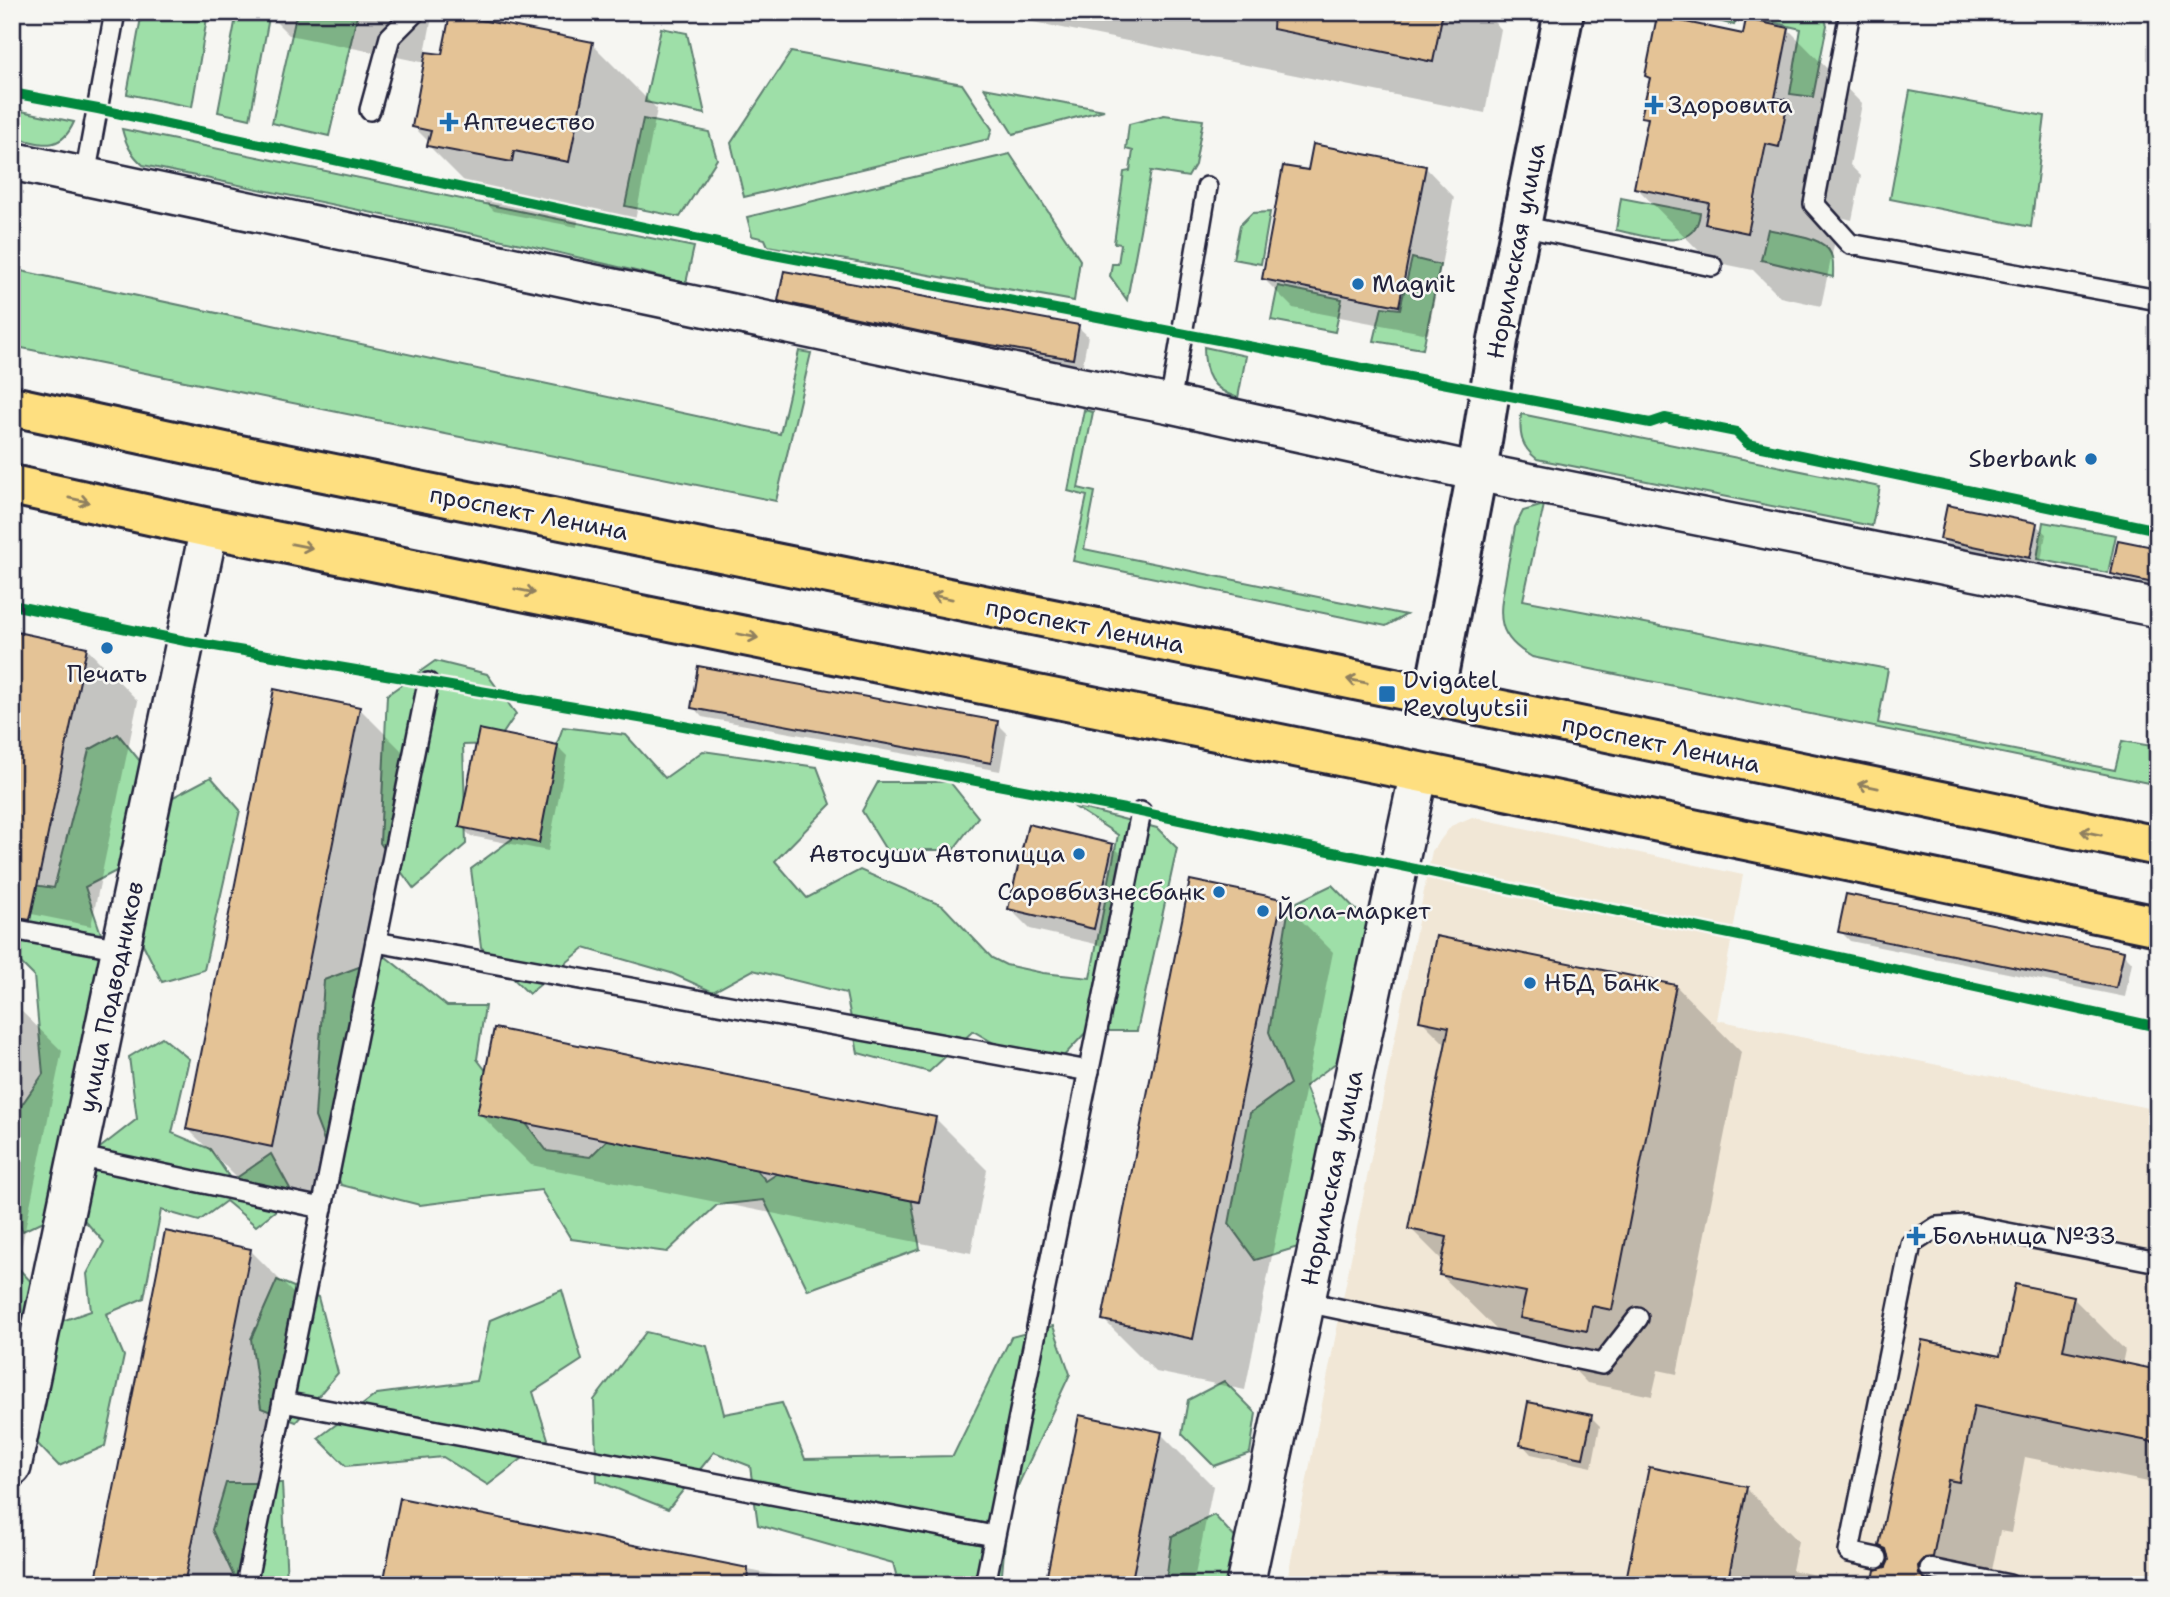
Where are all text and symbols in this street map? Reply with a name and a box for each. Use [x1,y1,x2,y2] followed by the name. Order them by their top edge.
[1668,89,1793,121] place label: Здоровита
[1646,97,1662,113] marker: Здоровита
[463,106,595,138] place label: Аптечество
[441,114,457,130] marker: Аптечество
[1479,140,1553,362] street label: Норильская улица
[1372,268,1456,300] place label: Magnit
[1350,276,1366,292] marker: Magnit
[1968,443,2077,475] place label: Sberbank
[2083,451,2099,467] marker: Sberbank
[427,478,631,548] street label: проспект Ленина
[67,493,90,507] one-way arrow
[290,540,313,554] one-way arrow
[513,585,536,599] one-way arrow
[931,589,954,603] one-way arrow
[983,591,1187,661] street label: проспект Ленина
[736,630,759,644] one-way arrow
[99,640,115,656] marker: Печать
[67,658,147,690] place label: Печать
[1403,664,1529,724] place label: Dvigatel Revolyutsii
[1346,674,1369,687] one-way arrow
[1377,684,1397,704] marker: Dvigatel Revolyutsii
[1559,707,1763,781] street label: проспект Ленина
[1857,779,1880,793] one-way arrow
[2080,825,2103,839] one-way arrow
[809,838,1065,870] place label: Автосуши Автопицца
[1071,846,1087,862] marker: Автосуши Автопицца
[997,876,1205,908] place label: Саровбизнесбанк
[71,878,151,1116] street label: улица Подводников
[1211,884,1227,900] marker: Саровбизнесбанк
[1277,895,1431,927] place label: Йола-маркет
[1255,903,1271,919] marker: Йола-маркет
[1544,967,1660,999] place label: НБД Банк
[1522,975,1538,991] marker: НБД Банк
[1294,1067,1370,1289] street label: Норильская улица
[1932,1220,2116,1252] place label: Больница №33
[1906,1226,1926,1246] marker: Больница №33

